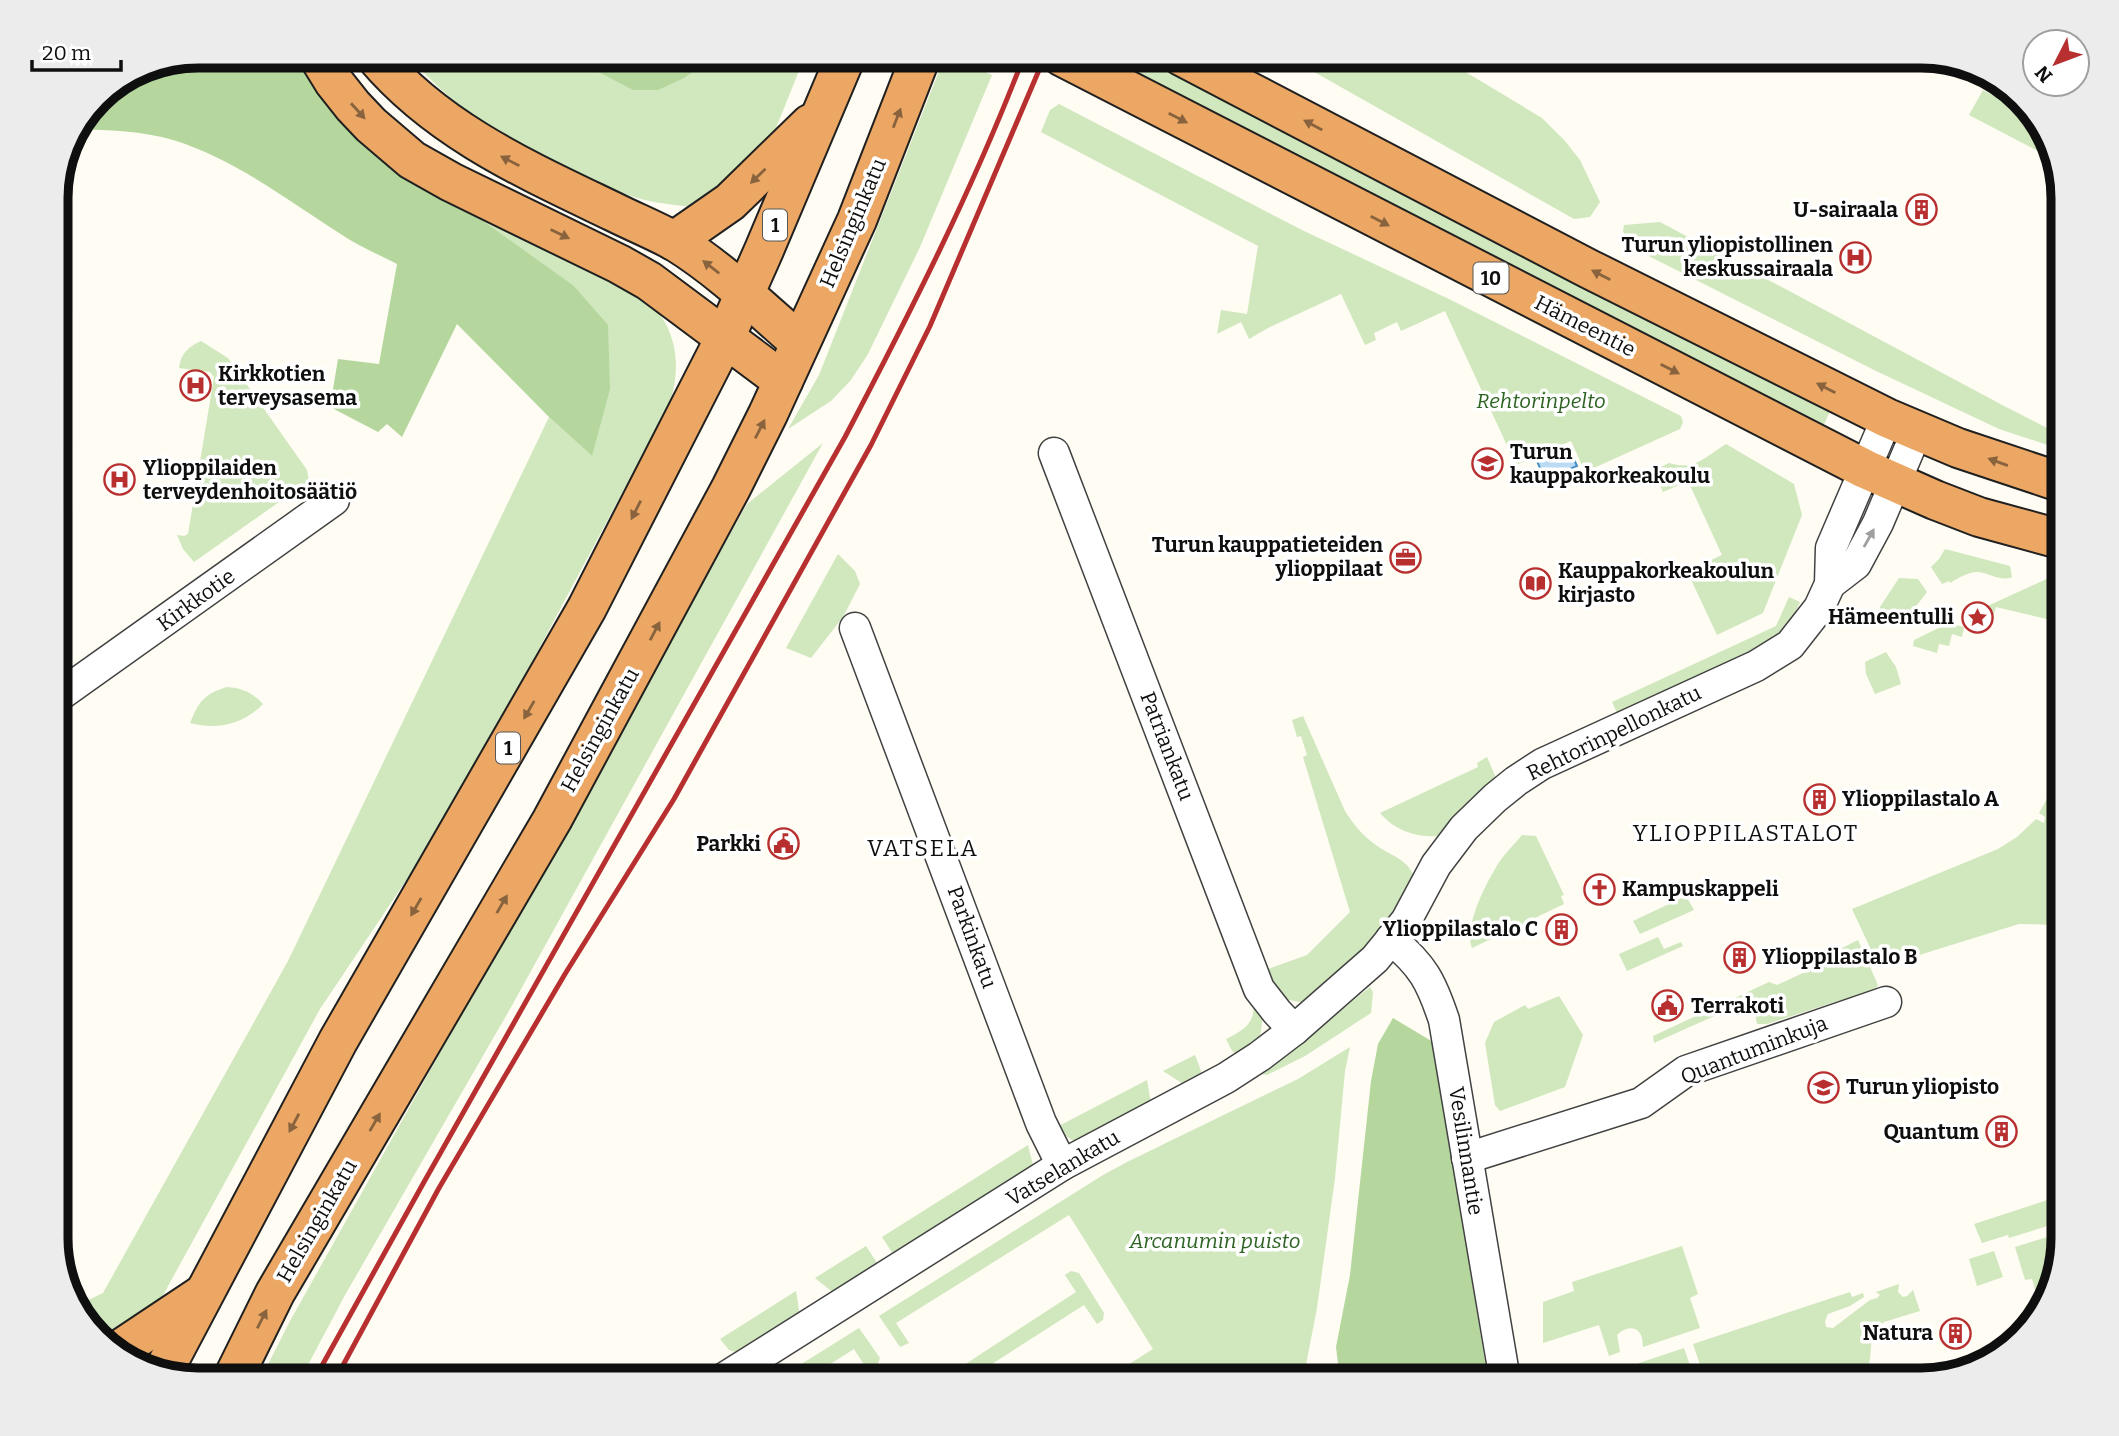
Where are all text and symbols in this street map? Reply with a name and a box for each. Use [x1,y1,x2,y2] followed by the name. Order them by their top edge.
[32,28,121,72] scale bar
[2021,28,2091,98] north arrow
[42,40,91,66] text: 20 m
[2030,61,2057,87] text: N
[350,102,366,120] one-way arrow
[891,108,902,129] one-way arrow
[1168,112,1188,123] one-way arrow
[1303,119,1323,131] one-way arrow
[814,154,892,292] street label: Helsinginkatu
[500,155,520,167] one-way arrow
[749,167,766,184] one-way arrow
[1904,193,1938,227] building icon: U-sairaala
[1793,197,1898,223] place label: U-sairaala
[763,210,787,241] road number: 1
[1370,216,1390,227] one-way arrow
[550,229,570,240] one-way arrow
[1622,232,1833,282] place label: Turun yliopistollinen keskussairaala
[1839,240,1873,274] hospital icon: Turun yliopistollinen keskussairaala
[702,259,720,274] one-way arrow
[1474,262,1508,294] road number: 10
[1590,269,1610,281] one-way arrow
[1530,290,1640,362] street label: Hämeentie
[218,361,357,411] place label: Kirkkotien terveysasema
[1660,364,1680,375] one-way arrow
[178,369,212,403] hospital icon: Kirkkotien terveysasema
[1816,382,1836,393] one-way arrow
[1476,388,1606,414] park label: Rehtorinpelto
[755,419,766,439] one-way arrow
[1510,439,1710,489] place label: Turun kauppakorkeakoulu
[1470,447,1504,481] school or university icon: Turun kauppakorkeakoulu
[143,455,357,505] place label: Ylioppilaiden terveydenhoitosäätiö
[1988,456,2009,467] one-way arrow
[103,463,137,497] hospital icon: Ylioppilaiden terveydenhoitosäätiö
[631,500,642,520] one-way arrow
[1864,528,1875,548] one-way arrow
[1152,532,1384,582] place label: Turun kauppatieteiden ylioppilaat
[1389,540,1423,574] office icon: Turun kauppatieteiden ylioppilaat
[1558,558,1775,608] place label: Kauppakorkeakoulun kirjasto
[152,563,240,637] street label: Kirkkotie
[1518,566,1552,600] library icon: Kauppakorkeakoulun kirjasto
[1960,600,1994,634] place icon: Hämeentulli
[1828,604,1954,630] place label: Hämeentulli
[648,620,660,640] one-way arrow
[555,663,645,797] street label: Helsinginkatu
[1523,680,1705,786] street label: Rehtorinpellonkatu
[1134,688,1200,804] street label: Patriankatu
[523,700,535,720] one-way arrow
[496,733,520,764] road number: 1
[1802,782,1836,816] building icon: Ylioppilastalo A
[1842,786,1999,812] place label: Ylioppilastalo A
[1633,819,1859,847] district label: YLIOPPILASTALOT
[767,827,801,861] public building icon: Parkki
[696,831,761,857] place label: Parkki
[867,834,979,862] district label: VATSELA
[1582,872,1616,906] church icon: Kampuskappeli
[1622,876,1779,902] place label: Kampuskappeli
[942,882,1002,992] street label: Parkinkatu
[496,894,508,914] one-way arrow
[410,898,422,917] one-way arrow
[1544,912,1578,946] building icon: Ylioppilastalo C
[1383,916,1538,942] place label: Ylioppilastalo C
[1722,940,1756,974] building icon: Ylioppilastalo B
[1762,944,1918,970] place label: Ylioppilastalo B
[1651,989,1685,1023] public building icon: Terrakoti
[1691,993,1785,1019] place label: Terrakoti
[1677,1010,1832,1090] street label: Quantuminkuja
[1806,1070,1840,1104] school or university icon: Turun yliopisto
[1846,1074,1999,1100] place label: Turun yliopisto
[1443,1085,1489,1217] street label: Vesilinnantie
[369,1112,381,1131] one-way arrow
[288,1113,300,1133] one-way arrow
[1985,1115,2019,1149] building icon: Quantum
[1883,1119,1979,1145] place label: Quantum
[1002,1124,1124,1212] street label: Vatselankatu
[271,1155,363,1287] street label: Helsinginkatu
[1129,1228,1300,1254] park label: Arcanumin puisto
[257,1309,268,1329] one-way arrow
[1939,1316,1973,1350] building icon: Natura
[1863,1320,1933,1346] place label: Natura

